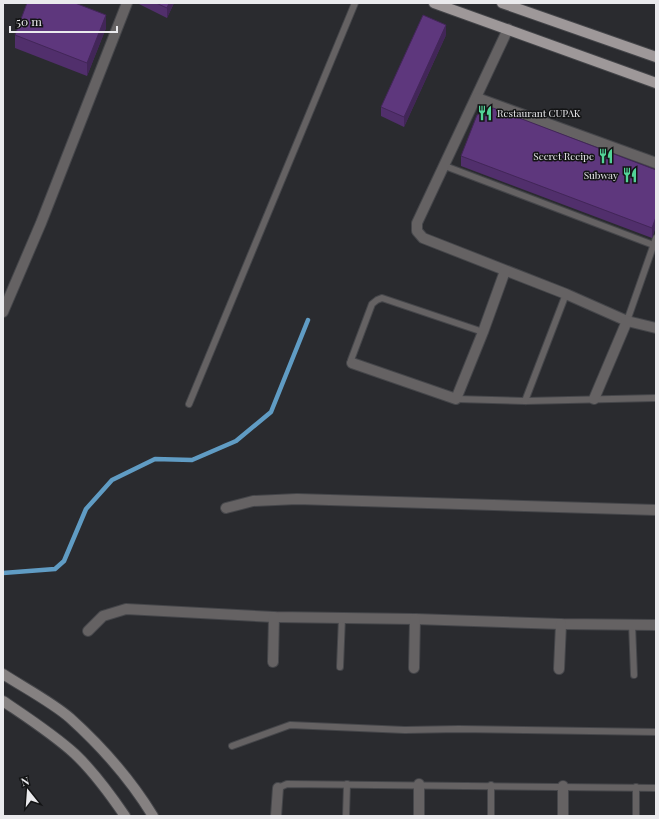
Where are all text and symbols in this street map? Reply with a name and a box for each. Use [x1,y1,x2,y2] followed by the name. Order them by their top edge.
[10,8,117,34] scale bar
[16,13,42,29] text: 50 m
[476,104,494,122] restaurant icon: Restaurant CUPAK
[497,106,581,120] place label: Restaurant CUPAK
[597,147,615,165] restaurant icon: Secret Recipe
[533,149,594,163] place label: Secret Recipe
[621,166,639,184] restaurant icon: Subway
[584,168,618,182] place label: Subway
[8,771,48,811] north arrow
[19,773,31,789] text: N

